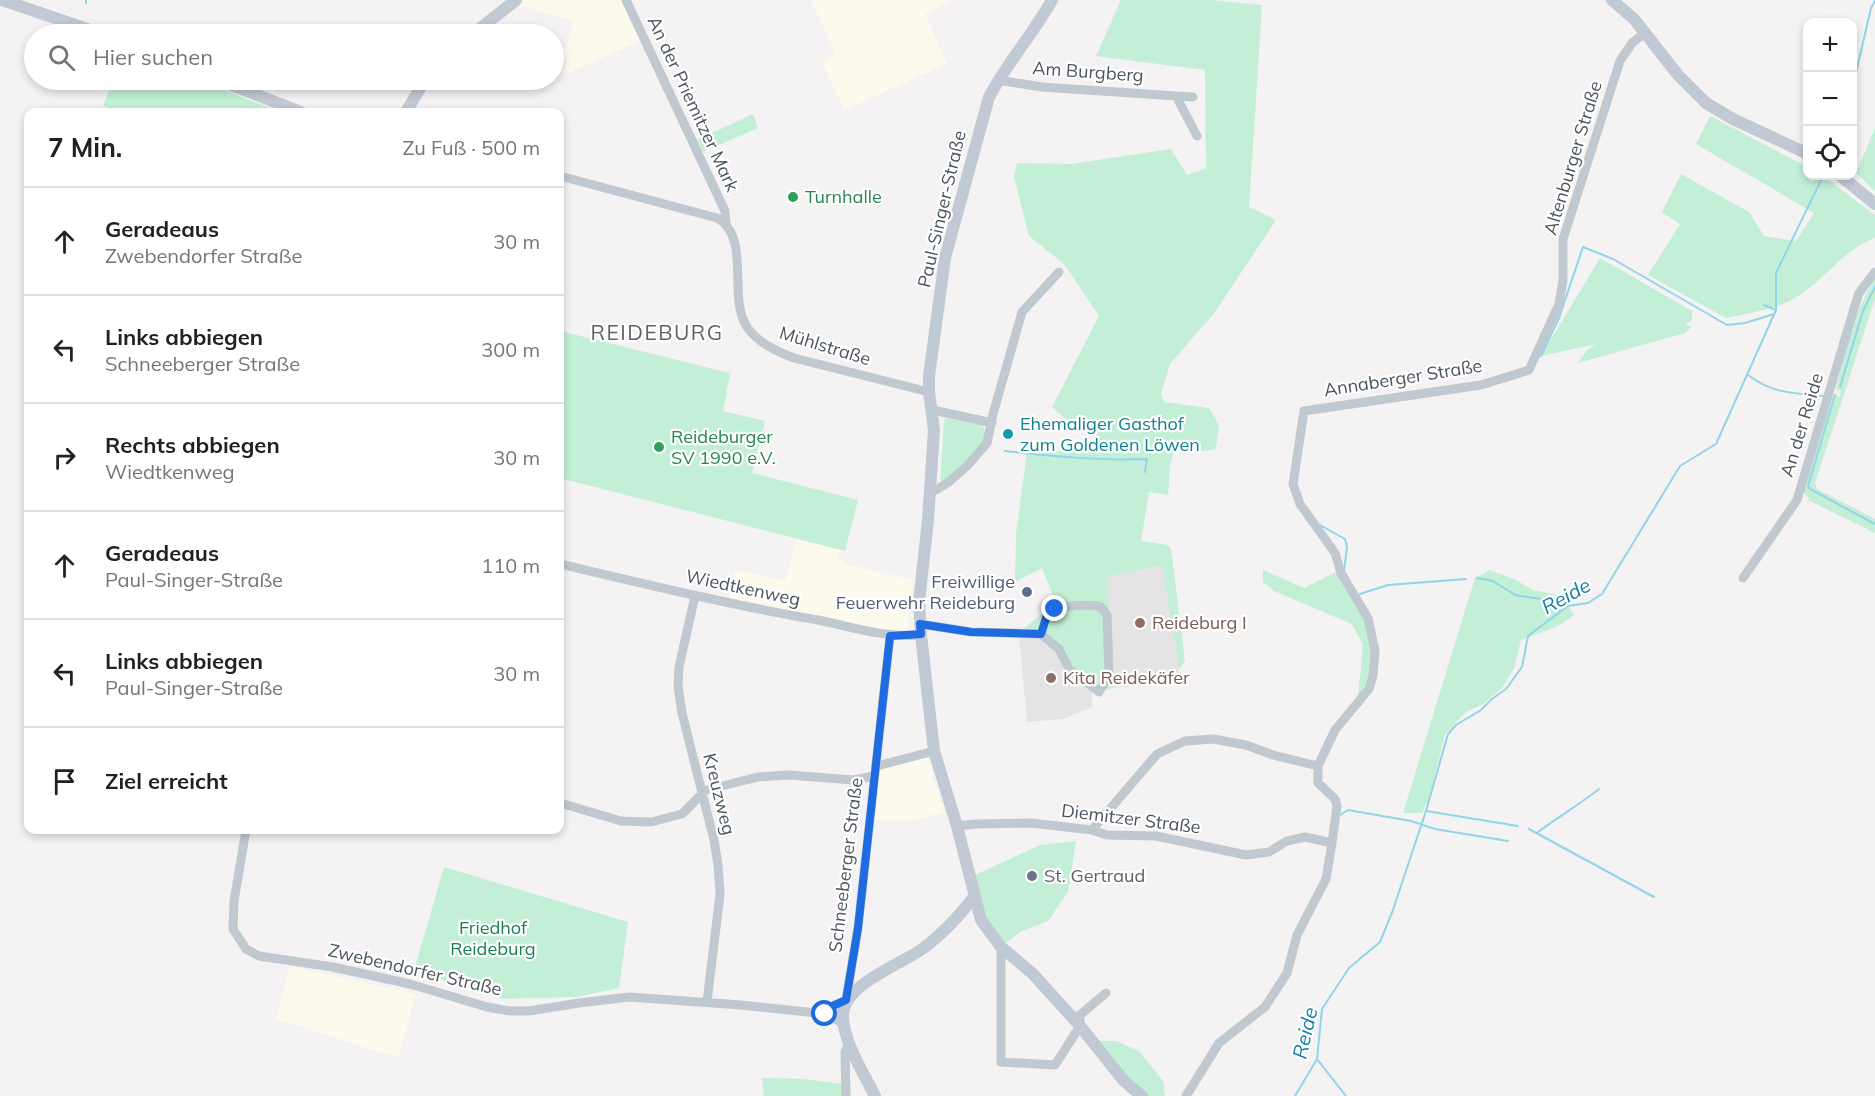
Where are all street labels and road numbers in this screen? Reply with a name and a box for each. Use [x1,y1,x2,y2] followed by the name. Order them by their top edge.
[643,12,745,196] street label: An der Priemitzer Mark
[1032,56,1144,87] street label: Am Burgberg
[1538,78,1607,237] street label: Altenburger Straße
[912,128,971,290] street label: Paul-Singer-Straße
[777,321,874,370] street label: Mühlstraße
[1322,354,1484,401] street label: Annaberger Straße
[1775,370,1828,479] street label: An der Reide
[684,564,803,611] street label: Wiedtkenweg
[698,751,741,837] street label: Kreuzweg
[823,776,868,953] street label: Schneeberger Straße
[1060,799,1202,838] street label: Diemitzer Straße
[326,938,504,1001] street label: Zwebendorfer Straße

